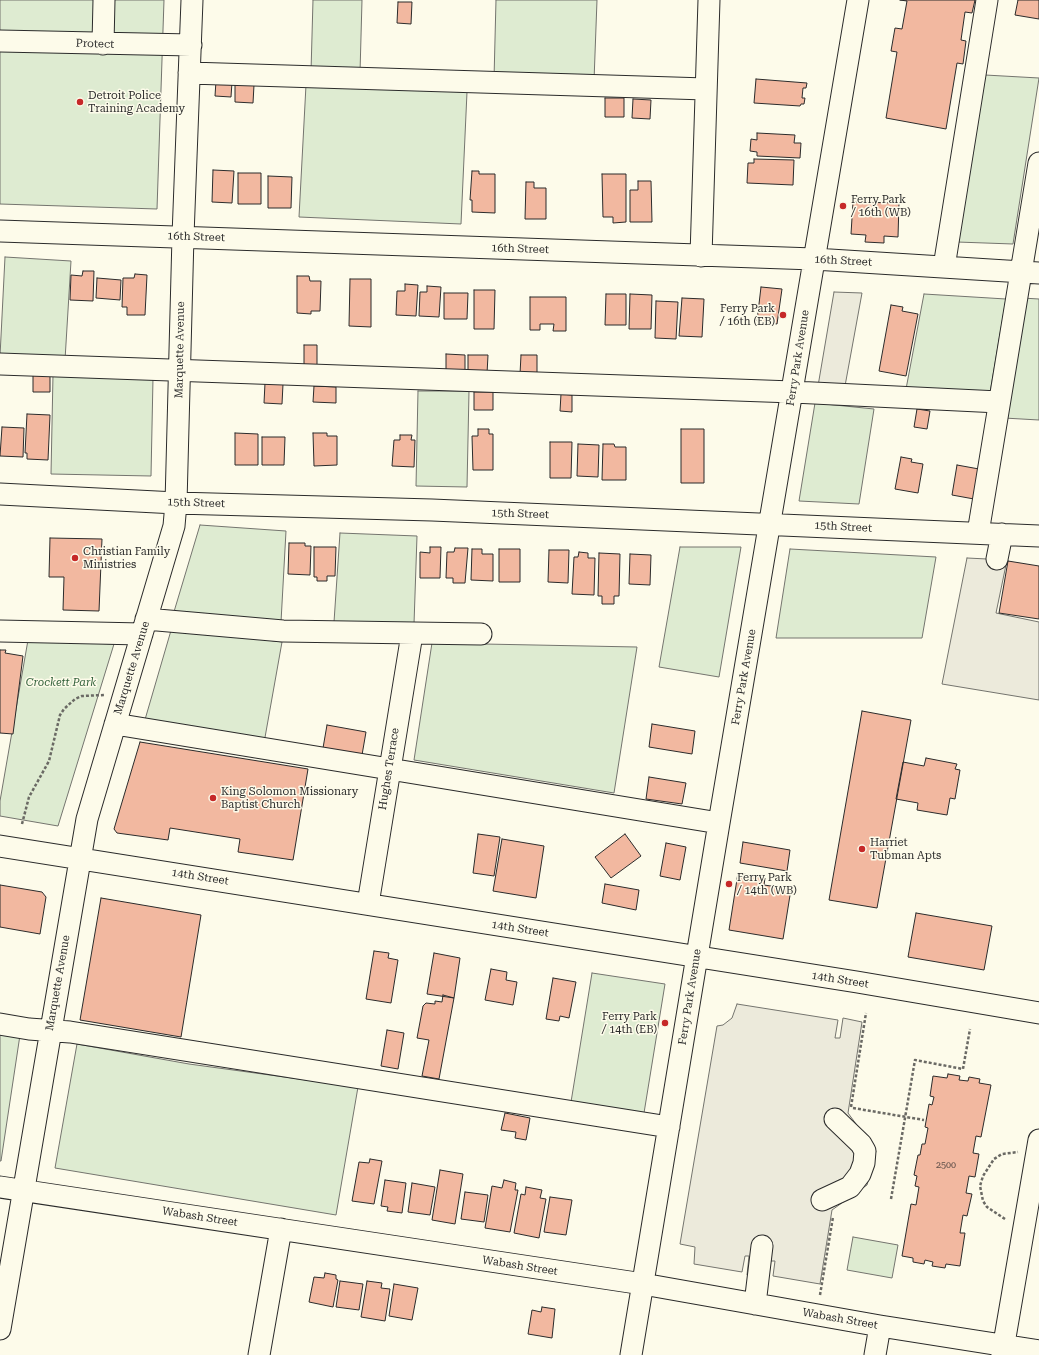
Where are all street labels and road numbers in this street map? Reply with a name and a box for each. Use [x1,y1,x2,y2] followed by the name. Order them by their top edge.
[75,37,115,51] street label: Protect
[167,229,225,245] street label: 16th Street
[491,241,549,257] street label: 16th Street
[814,253,872,269] street label: 16th Street
[173,301,187,399] street label: Marquette Avenue
[784,309,812,407] street label: Ferry Park Avenue
[167,495,225,511] street label: 15th Street
[491,506,549,522] street label: 15th Street
[814,519,872,535] street label: 15th Street
[111,620,153,716] street label: Marquette Avenue
[729,628,759,726] street label: Ferry Park Avenue
[376,727,402,811] street label: Hughes Terrace
[170,866,230,888] street label: 14th Street
[490,918,550,940] street label: 14th Street
[43,934,73,1032] street label: Marquette Avenue
[676,948,704,1046] street label: Ferry Park Avenue
[810,969,870,991] street label: 14th Street
[161,1205,239,1229] street label: Wabash Street
[481,1254,559,1278] street label: Wabash Street
[801,1306,879,1332] street label: Wabash Street

